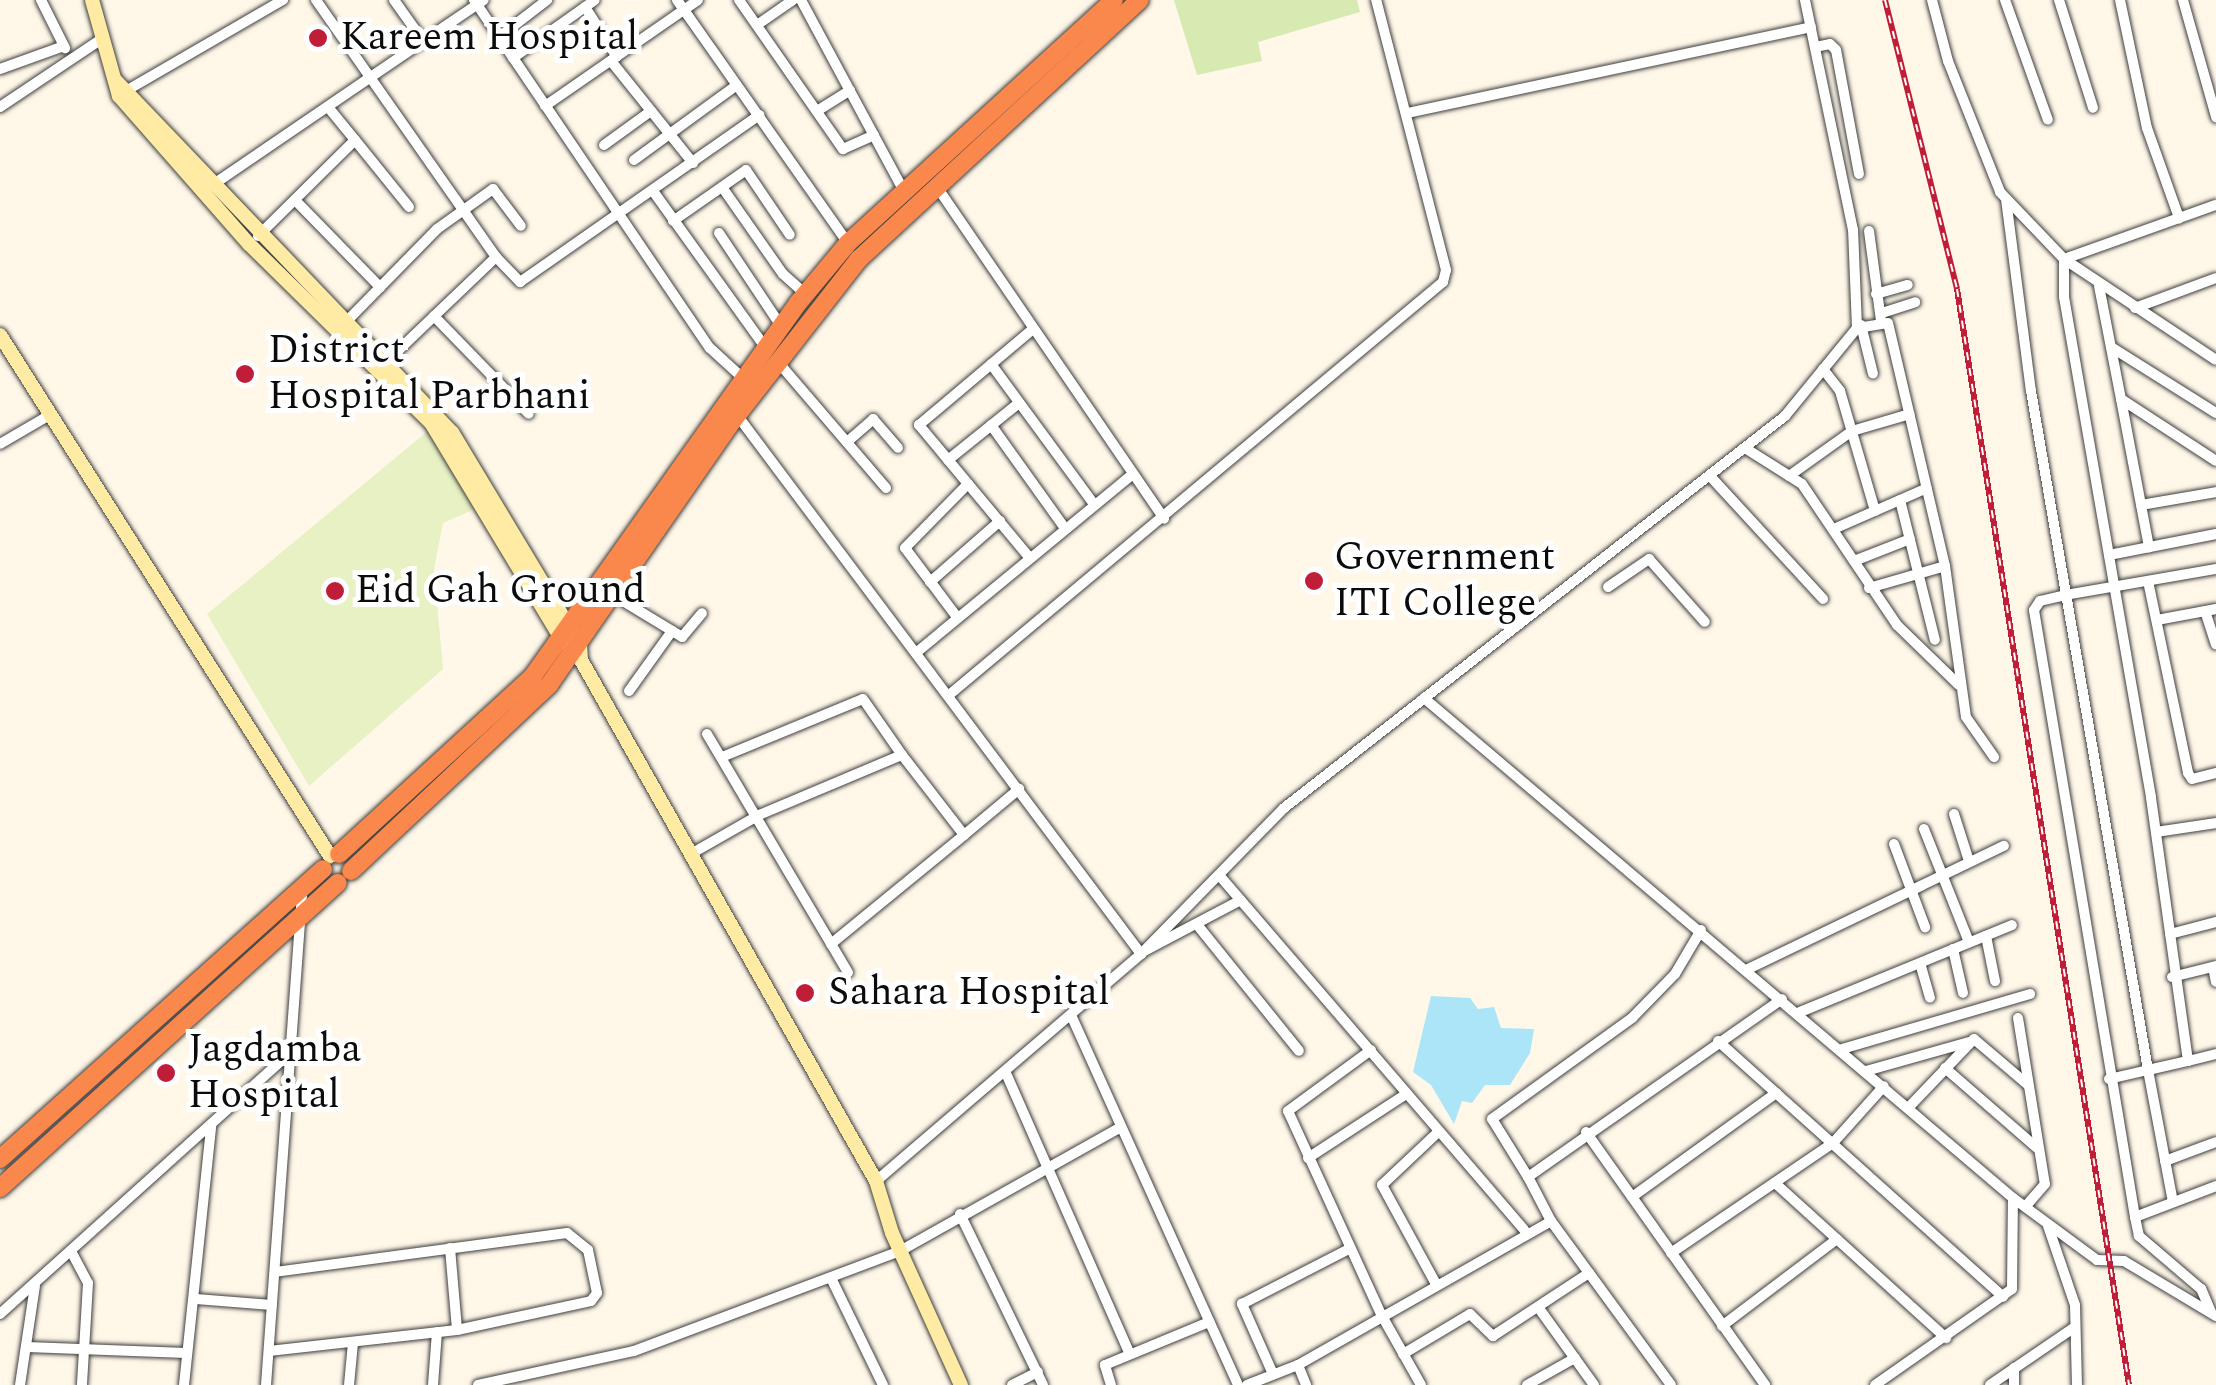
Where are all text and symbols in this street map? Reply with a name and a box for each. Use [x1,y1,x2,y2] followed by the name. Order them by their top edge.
[340,14,638,62] place label: Kareem Hospital
[305,25,331,51] marker: Kareem Hospital
[268,327,591,421] place label: District Hospital Parbhani
[232,361,258,387] marker: District Hospital Parbhani
[1334,534,1555,628] place label: Government ITI College
[355,567,646,615] place label: Eid Gah Ground
[1303,570,1325,592] marker: Government ITI College
[324,580,346,602] marker: Eid Gah Ground
[828,969,1110,1017] place label: Sahara Hospital
[792,980,818,1006] marker: Sahara Hospital
[188,1026,361,1120] place label: Jagdamba Hospital
[153,1060,179,1086] marker: Jagdamba Hospital

